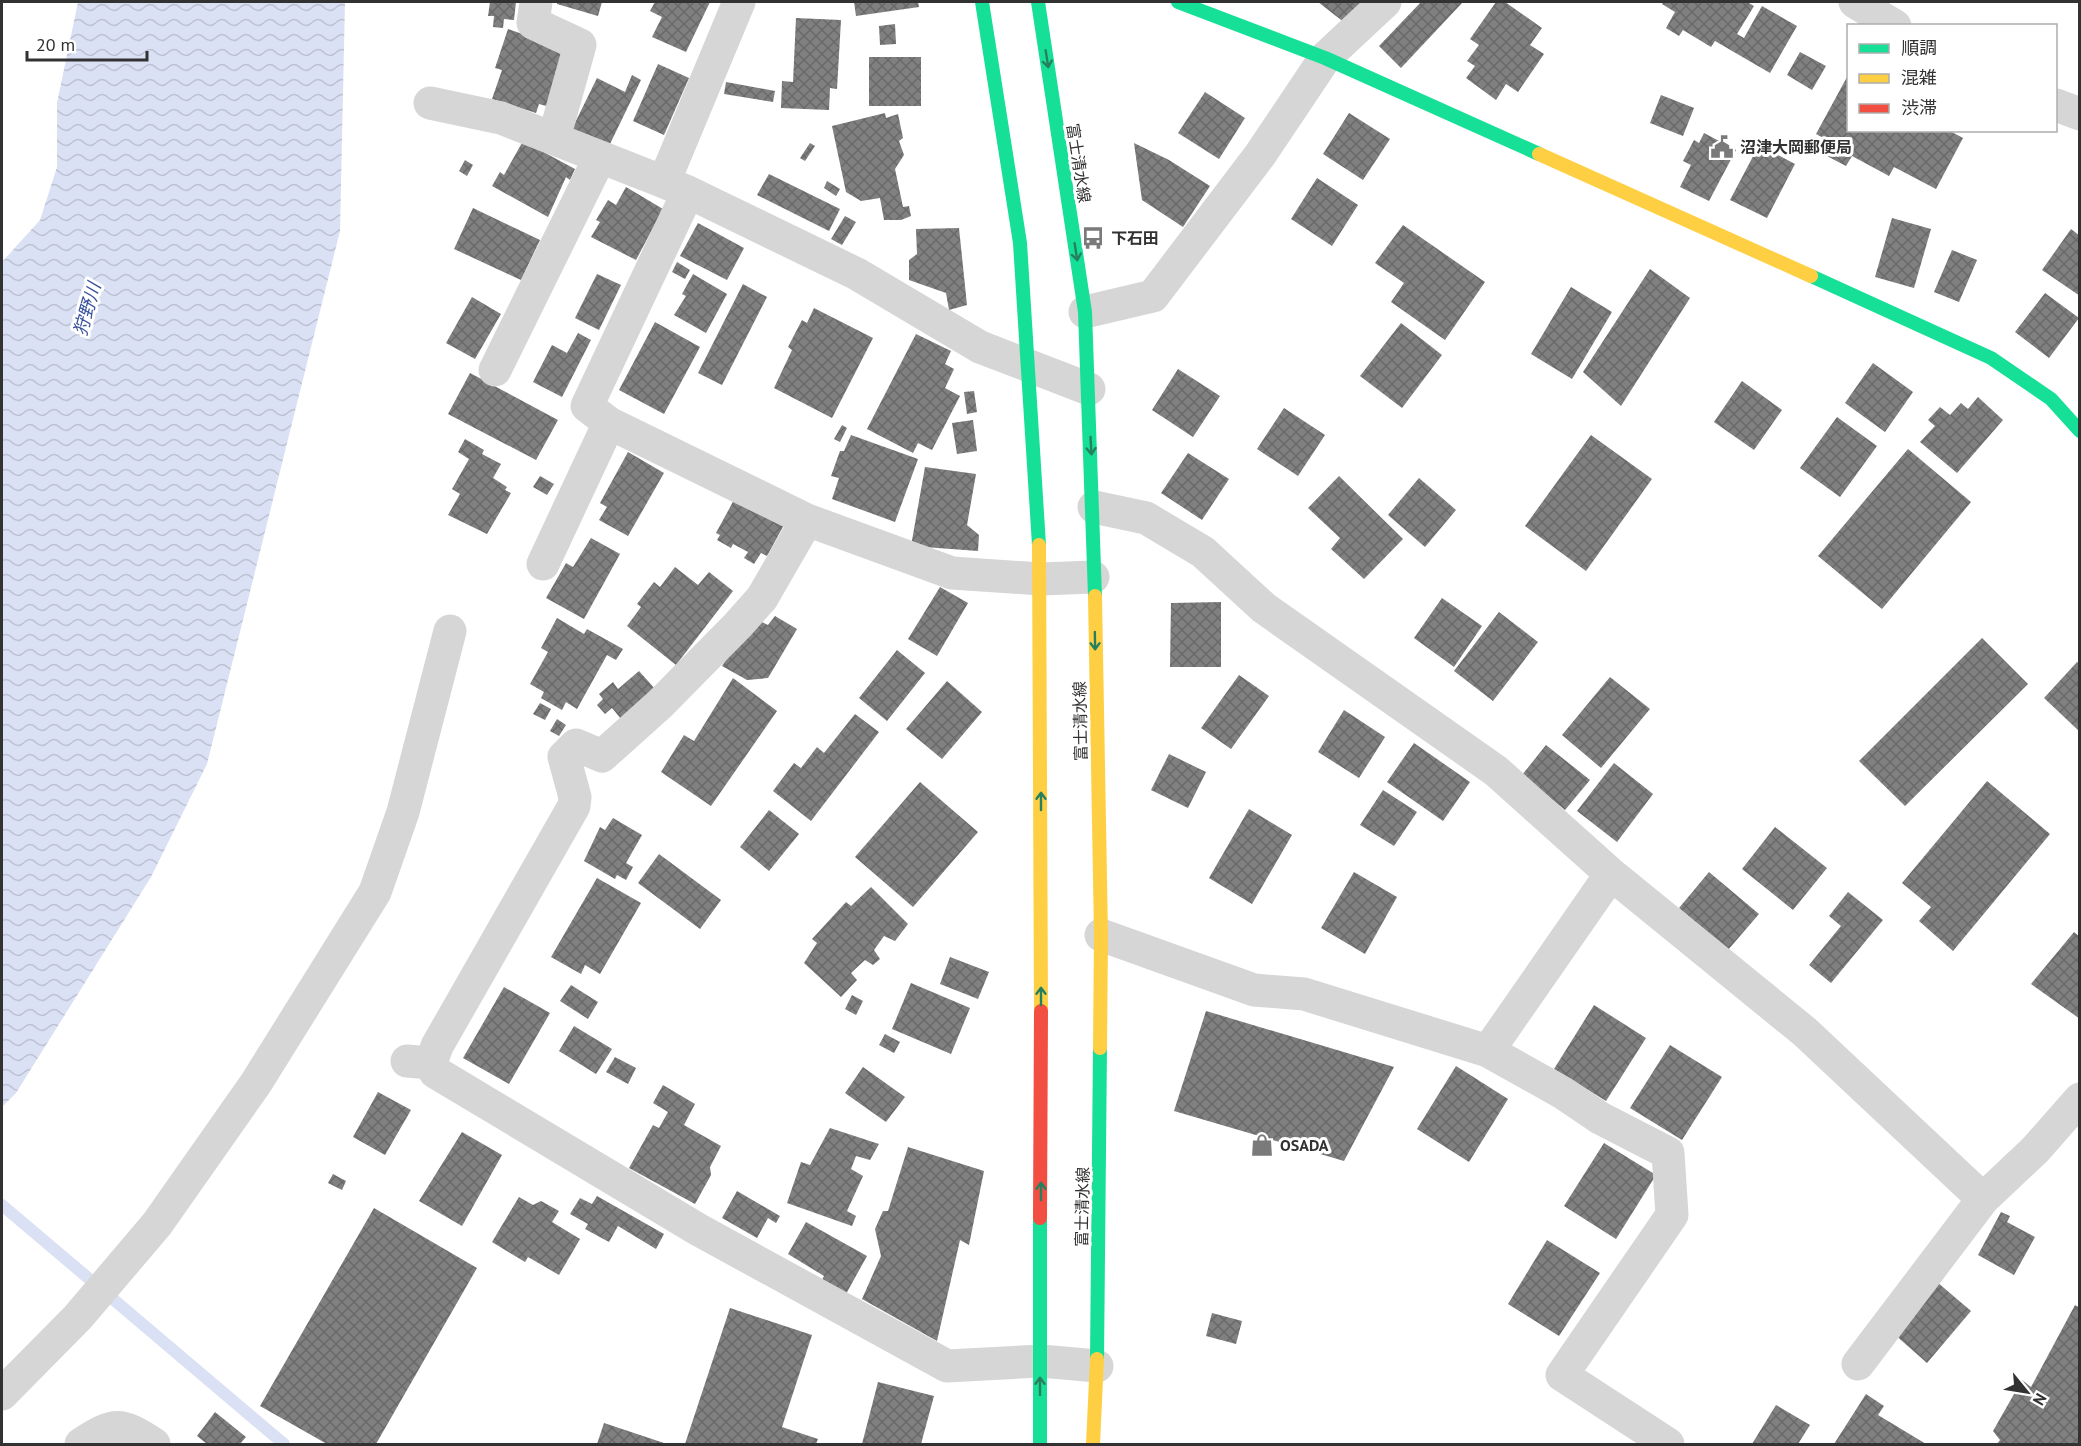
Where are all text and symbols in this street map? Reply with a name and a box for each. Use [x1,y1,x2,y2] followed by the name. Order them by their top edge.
[27,24,147,62] scale bar
[1847,24,2057,132] legend
[36,33,75,56] text: 20 m
[1901,36,1937,59] text: 順調
[1041,49,1052,69] one-way arrow
[1901,66,1937,89] text: 混雑
[1901,96,1937,119] text: 渋滞
[1063,122,1095,204] street label: 富士清水線
[1709,134,1735,160] public building icon: 沼津大岡郵便局
[1740,137,1852,157] place label: 沼津大岡郵便局
[1080,225,1106,251] bus stop icon: 下石田
[1111,228,1159,248] place label: 下石田
[1071,242,1082,261] one-way arrow
[69,278,106,338] water label: 狩野川
[1086,436,1097,456] one-way arrow
[1089,631,1101,651] one-way arrow
[1069,681,1091,761] street label: 富士清水線
[1035,792,1047,812] one-way arrow
[1035,987,1047,1007] one-way arrow
[1249,1132,1275,1158] shop icon: OSADA
[1280,1135,1329,1155] place label: OSADA
[1071,1167,1093,1247] street label: 富士清水線
[1035,1182,1047,1202] one-way arrow
[1997,1362,2057,1422] north arrow
[1035,1377,1046,1397] one-way arrow
[2029,1390,2051,1409] text: N

